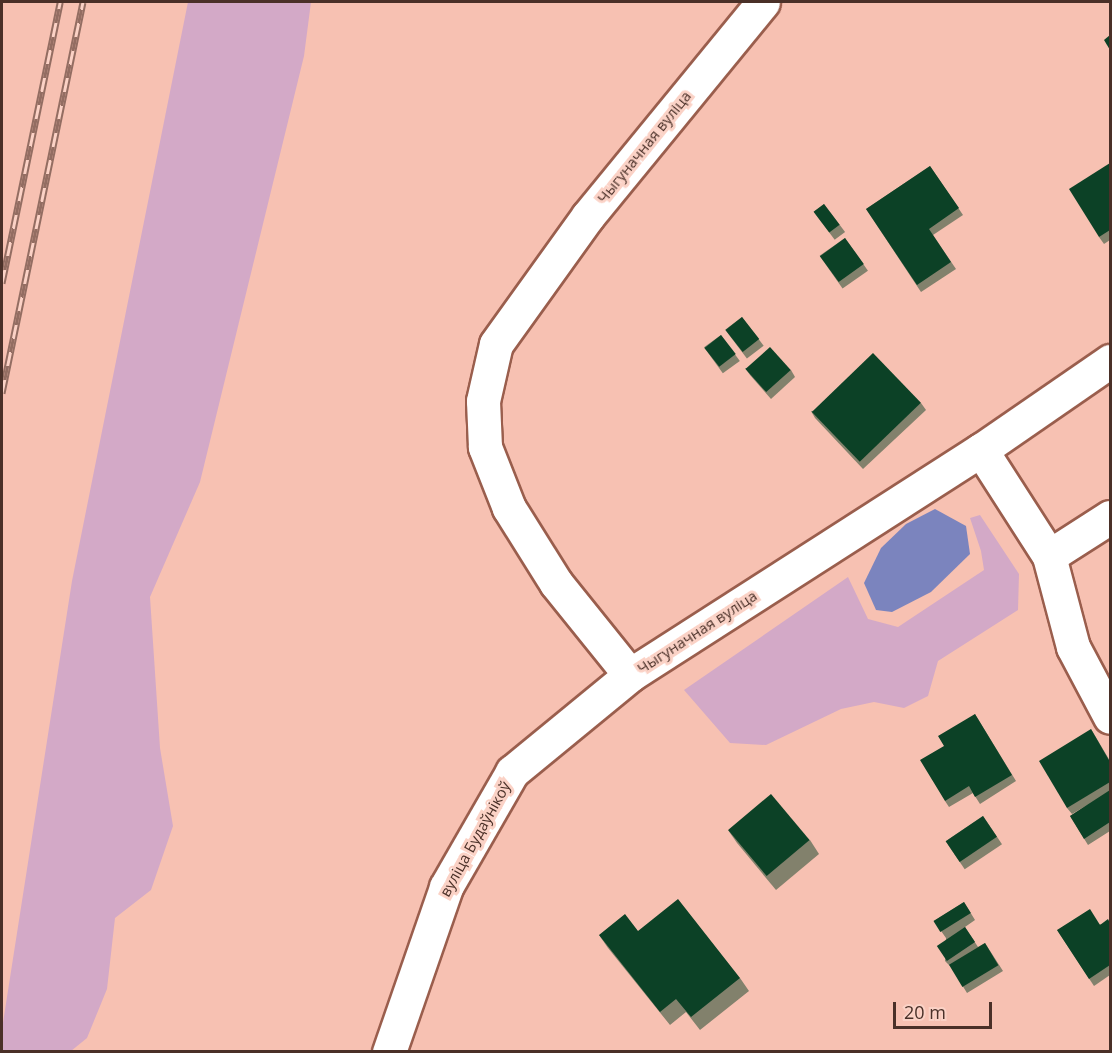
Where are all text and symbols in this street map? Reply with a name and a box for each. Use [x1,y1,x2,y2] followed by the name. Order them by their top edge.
[593,87,695,207] street label: Чыгуначная вуліца
[634,587,760,677] street label: Чыгуначная вуліца
[436,778,514,900] street label: вуліца Будаўнікоў
[896,990,995,1028] scale bar
[904,1000,946,1024] text: 20 m

